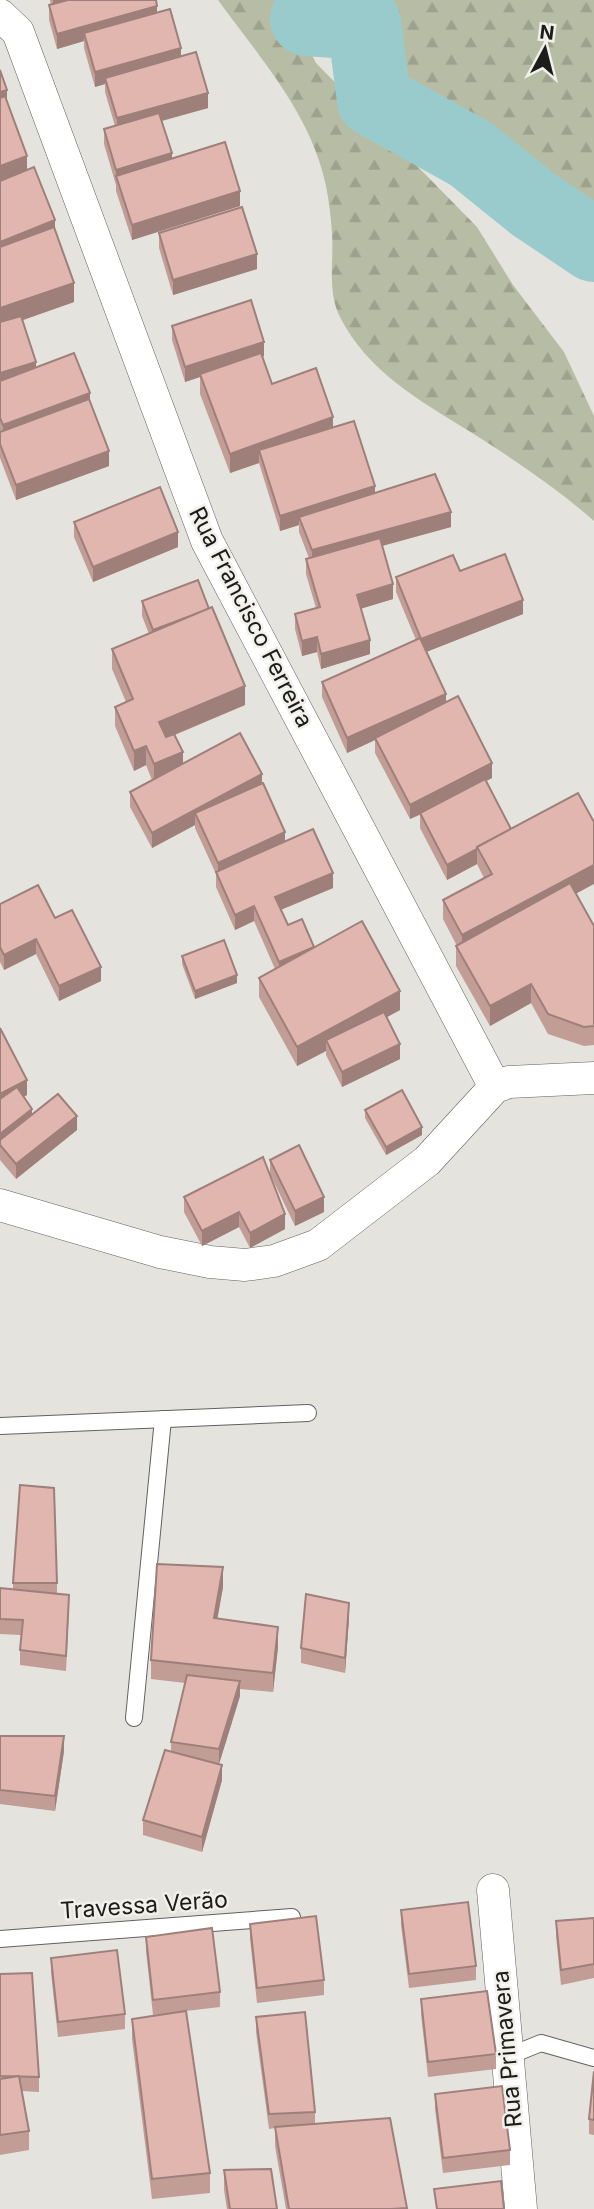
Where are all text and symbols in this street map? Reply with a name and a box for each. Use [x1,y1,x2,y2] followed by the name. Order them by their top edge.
[510,14,580,84] north arrow
[538,20,556,45] text: N
[183,502,319,732] street label: Rua Francisco Ferreira
[59,1885,229,1925] street label: Travessa Verão
[486,1969,528,2129] street label: Rua Primavera

